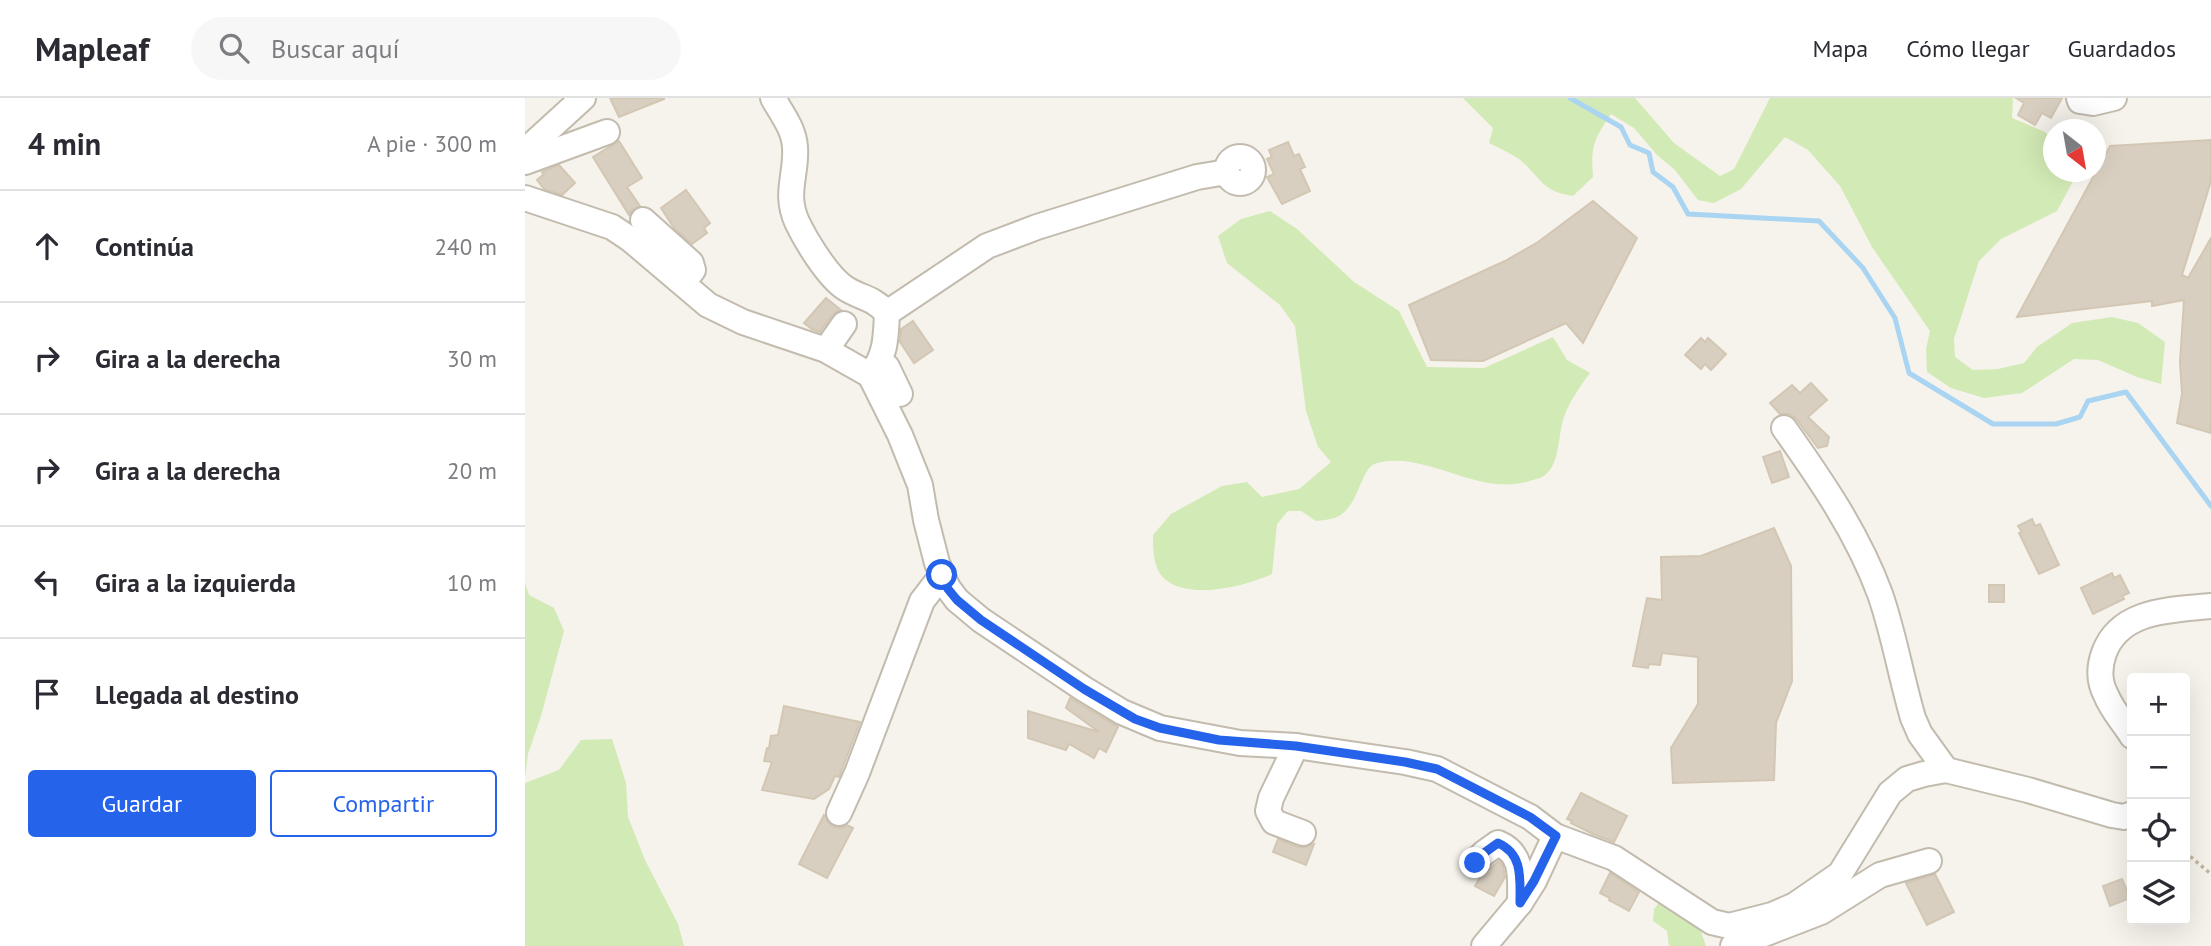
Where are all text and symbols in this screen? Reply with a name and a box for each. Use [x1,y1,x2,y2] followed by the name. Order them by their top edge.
[191,17,681,80] search box
[35,27,149,70] text: Mapleaf
[215,29,253,67] icon: search
[271,32,399,65] text: Buscar aquí
[1812,33,1868,64] text: Mapa
[1906,33,2030,64] text: Cómo llegar
[2068,33,2176,64] text: Guardados
[2043,119,2106,182] north arrow
[28,124,101,163] text: 4 min
[367,129,497,158] text: A pie · 300 m
[28,227,66,265] icon: ahead
[95,230,194,263] text: Continúa
[435,232,497,261] text: 240 m
[28,339,66,377] icon: right
[95,342,281,375] text: Gira a la derecha
[447,344,497,373] text: 30 m
[28,451,66,489] icon: right
[95,454,281,487] text: Gira a la derecha
[447,456,497,485] text: 20 m
[926,559,957,590] route start
[28,563,66,601] icon: left
[95,566,296,599] text: Gira a la izquierda
[447,568,497,597] text: 10 m
[2127,673,2190,925] map controls
[2127,673,2190,736] button: +
[28,675,66,713] icon: arrive
[95,678,299,711] text: Llegada al destino
[2127,736,2190,799] button: −
[28,770,256,837] button: Guardar
[270,770,497,837] button: Compartir
[2127,799,2190,862] button: locate
[1459,847,1490,878] route end
[2127,862,2190,925] button: layers

